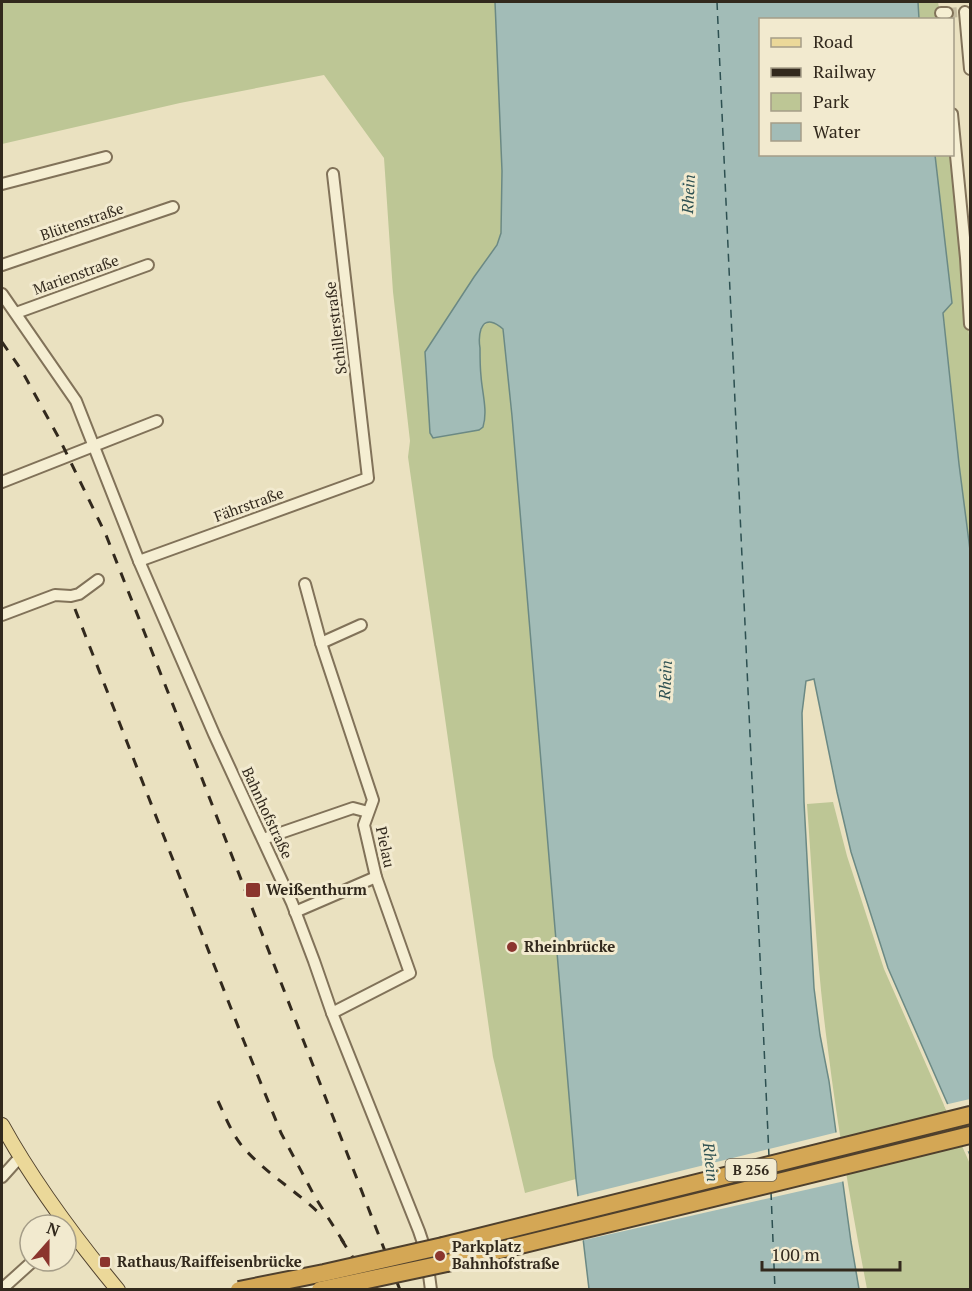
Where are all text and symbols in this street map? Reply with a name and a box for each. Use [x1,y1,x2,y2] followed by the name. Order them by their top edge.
[759,18,954,156] legend
[813,29,853,53] text: Road
[813,59,877,83] text: Railway
[813,89,850,113] text: Park
[813,119,860,143] text: Water
[676,174,700,215] water label: Rhein
[37,197,126,245] street label: Blütenstraße
[30,249,121,299] street label: Marienstraße
[319,281,351,376] street label: Schillerstraße
[211,482,286,526] street label: Fährstraße
[653,660,677,701] water label: Rhein
[238,763,298,862] street label: Bahnhofstraße
[372,824,400,870] street label: Pielau
[266,879,367,899] place label: Weißenthurm
[244,881,262,899] marker: Weißenthurm
[524,936,615,956] place label: Rheinbrücke
[505,940,519,954] marker: Rheinbrücke
[698,1140,724,1183] water label: Rhein
[726,1159,777,1181] road number: B 256
[18,1213,78,1273] north arrow
[44,1217,63,1241] text: N
[762,1234,900,1272] scale bar
[452,1236,560,1273] place label: Parkplatz Bahnhofstraße
[771,1242,820,1266] text: 100 m
[433,1249,447,1263] marker: Parkplatz Bahnhofstraße
[117,1251,302,1271] place label: Rathaus/Raiffeisenbrücke
[98,1255,112,1269] marker: Rathaus/Raiffeisenbrücke

